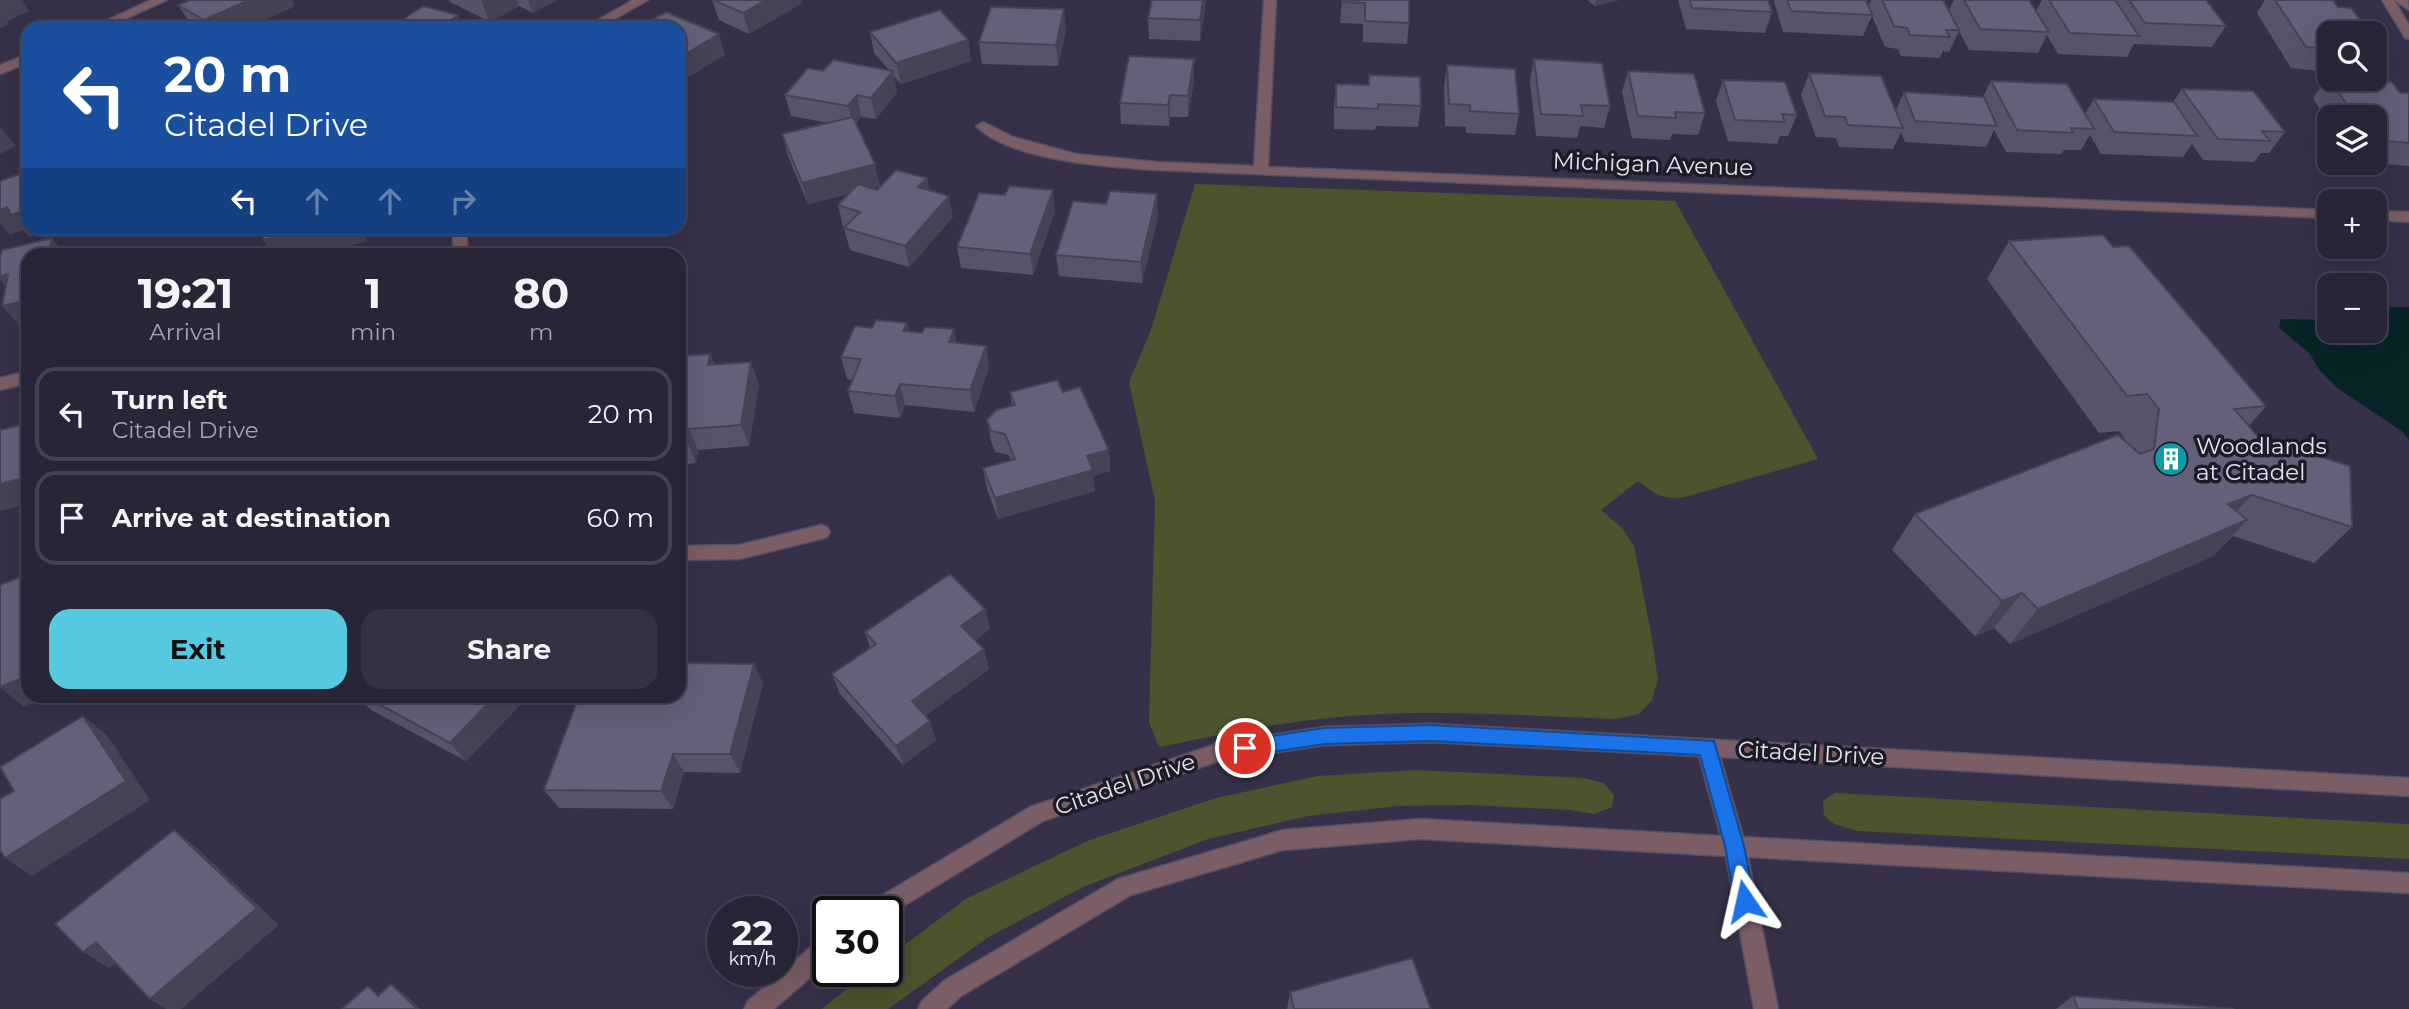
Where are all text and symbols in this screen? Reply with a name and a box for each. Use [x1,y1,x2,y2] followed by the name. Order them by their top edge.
[2317,21,2387,343] map controls
[2317,21,2387,91] button: search
[164,45,291,104] text: 20 m
[49,49,140,140] icon: left
[164,105,368,144] text: Citadel Drive
[2317,105,2387,175] button: layers
[1552,147,1754,181] street label: Michigan Avenue
[225,182,263,220] icon: left
[298,182,336,220] icon: ahead
[371,182,409,220] icon: ahead
[444,182,482,220] icon: right
[2317,189,2387,259] button: +
[138,267,233,319] text: 19:21
[365,267,381,319] text: 1
[513,267,569,319] text: 80
[2317,273,2387,343] button: −
[149,318,222,346] text: Arrival
[350,318,396,346] text: min
[529,318,553,346] text: m
[112,384,228,416] text: Turn left
[53,395,91,433] icon: left
[588,398,654,430] text: 20 m
[112,416,259,444] text: Citadel Drive
[2196,432,2327,486] place label: Woodlands at Citadel
[2152,440,2190,478] building icon: Woodlands at Citadel
[53,499,91,537] icon: arrive
[112,502,391,534] text: Arrive at destination
[587,502,654,534] text: 60 m
[49,609,347,689] button: Exit
[361,609,658,689] button: Share
[1215,718,1275,778] pin
[1226,729,1264,767] icon: arrive
[1737,735,1885,771] street label: Citadel Drive
[1051,747,1199,821] street label: Citadel Drive
[1708,864,1782,938] position arrow
[812,896,903,987] speed limit sign: 30
[732,911,773,954] text: 22
[728,948,777,970] text: km/h

